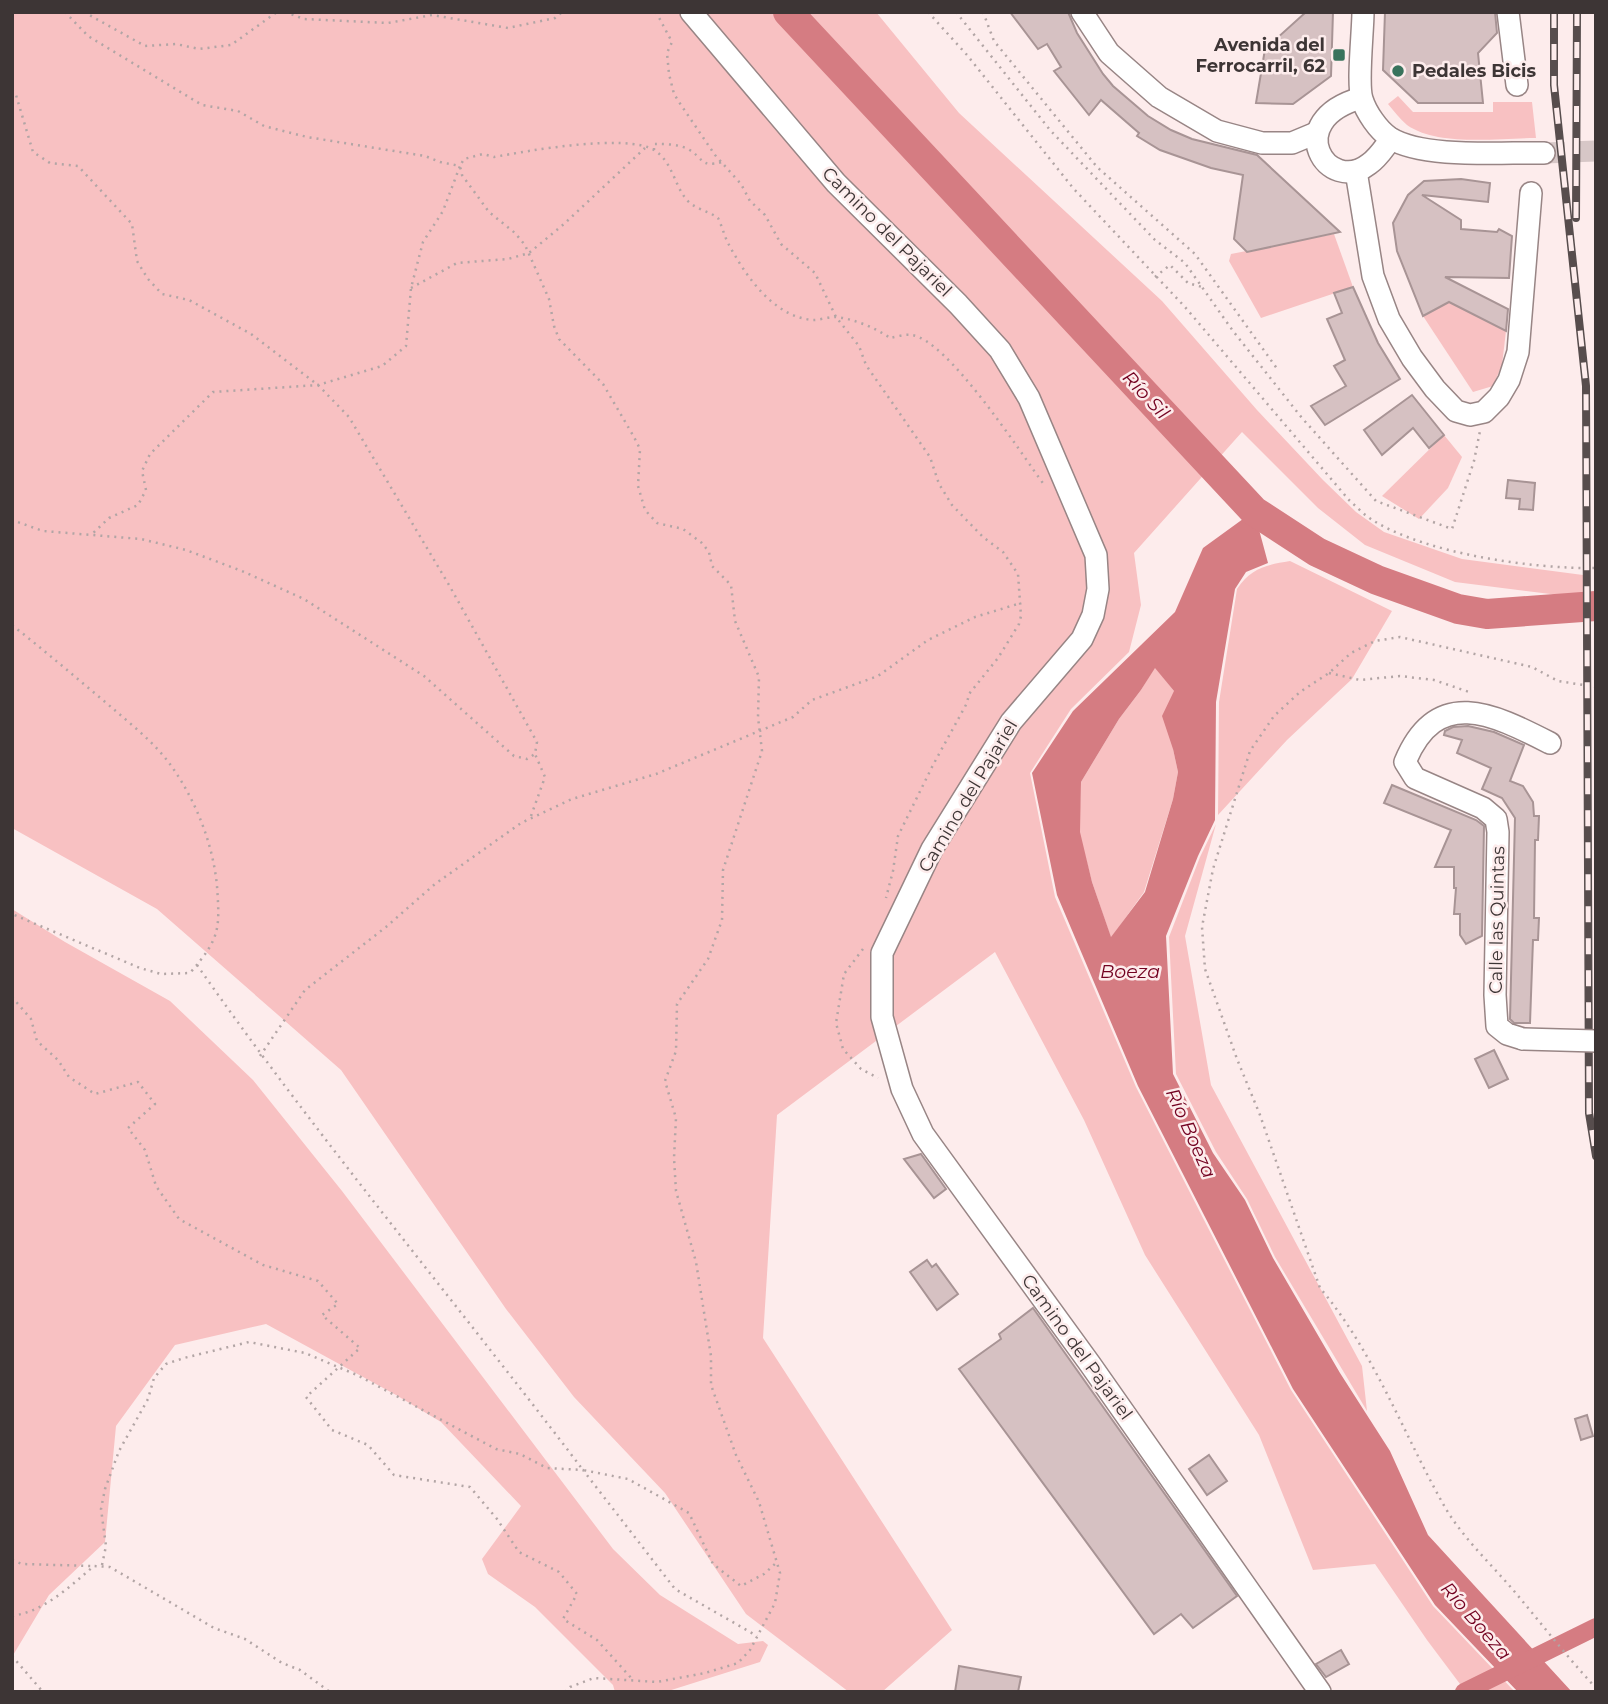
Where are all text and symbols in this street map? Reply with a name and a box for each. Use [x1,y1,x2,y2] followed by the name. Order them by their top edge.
[1195,34,1325,77] place label: Avenida del Ferrocarril, 62
[1331,47,1347,63] marker: Avenida del Ferrocarril, 62
[1412,60,1537,82] place label: Pedales Bicis
[1390,63,1406,79] marker: Pedales Bicis
[818,163,956,301] street label: Camino del Pajariel
[1118,366,1175,425] water label: Río Sil
[914,716,1022,876] street label: Camino del Pajariel
[1485,846,1509,994] street label: Calle las Quintas
[1100,960,1160,983] water label: Boeza
[1161,1085,1221,1182] water label: Río Boeza
[1017,1270,1137,1424] street label: Camino del Pajariel
[1436,1577,1516,1665] water label: Río Boeza

